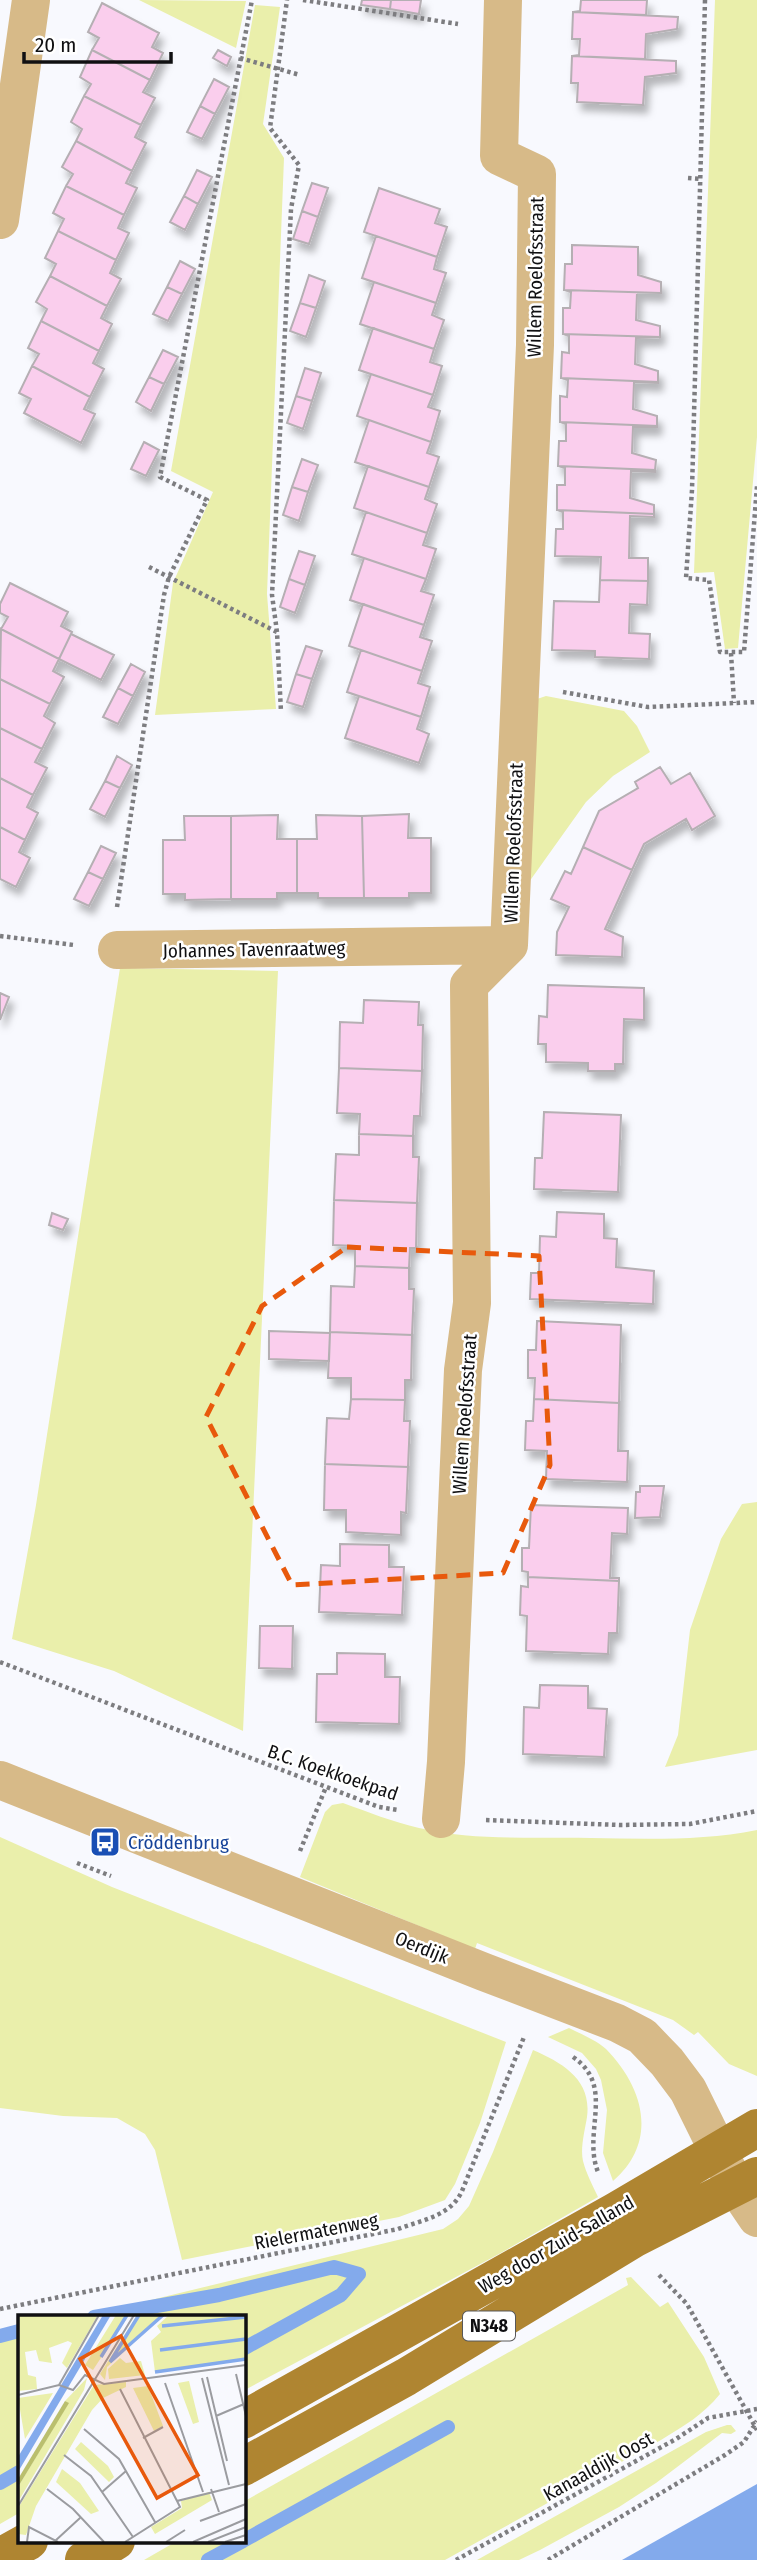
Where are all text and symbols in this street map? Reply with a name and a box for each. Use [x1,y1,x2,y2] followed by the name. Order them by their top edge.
[24,21,172,65] scale bar
[35,32,76,58] text: 20 m
[523,196,548,357] street label: Willem Roelofsstraat
[499,762,528,924] street label: Willem Roelofsstraat
[162,936,346,963] street label: Johannes Tavenraatweg
[447,1332,482,1495] street label: Willem Roelofsstraat
[265,1739,401,1806] street label: B.C. Koekkoekpad
[88,1825,122,1859] bus stop icon: Cröddenbrug
[128,1831,229,1854] place label: Cröddenbrug
[392,1926,452,1969] street label: Oerdijk
[474,2191,638,2298] street label: Weg door Zuid-Salland
[252,2208,380,2255] street label: Rielermatenweg
[463,2312,515,2340] road number: N348
[18,2315,245,2542] inset map
[539,2426,658,2506] street label: Kanaaldijk Oost

